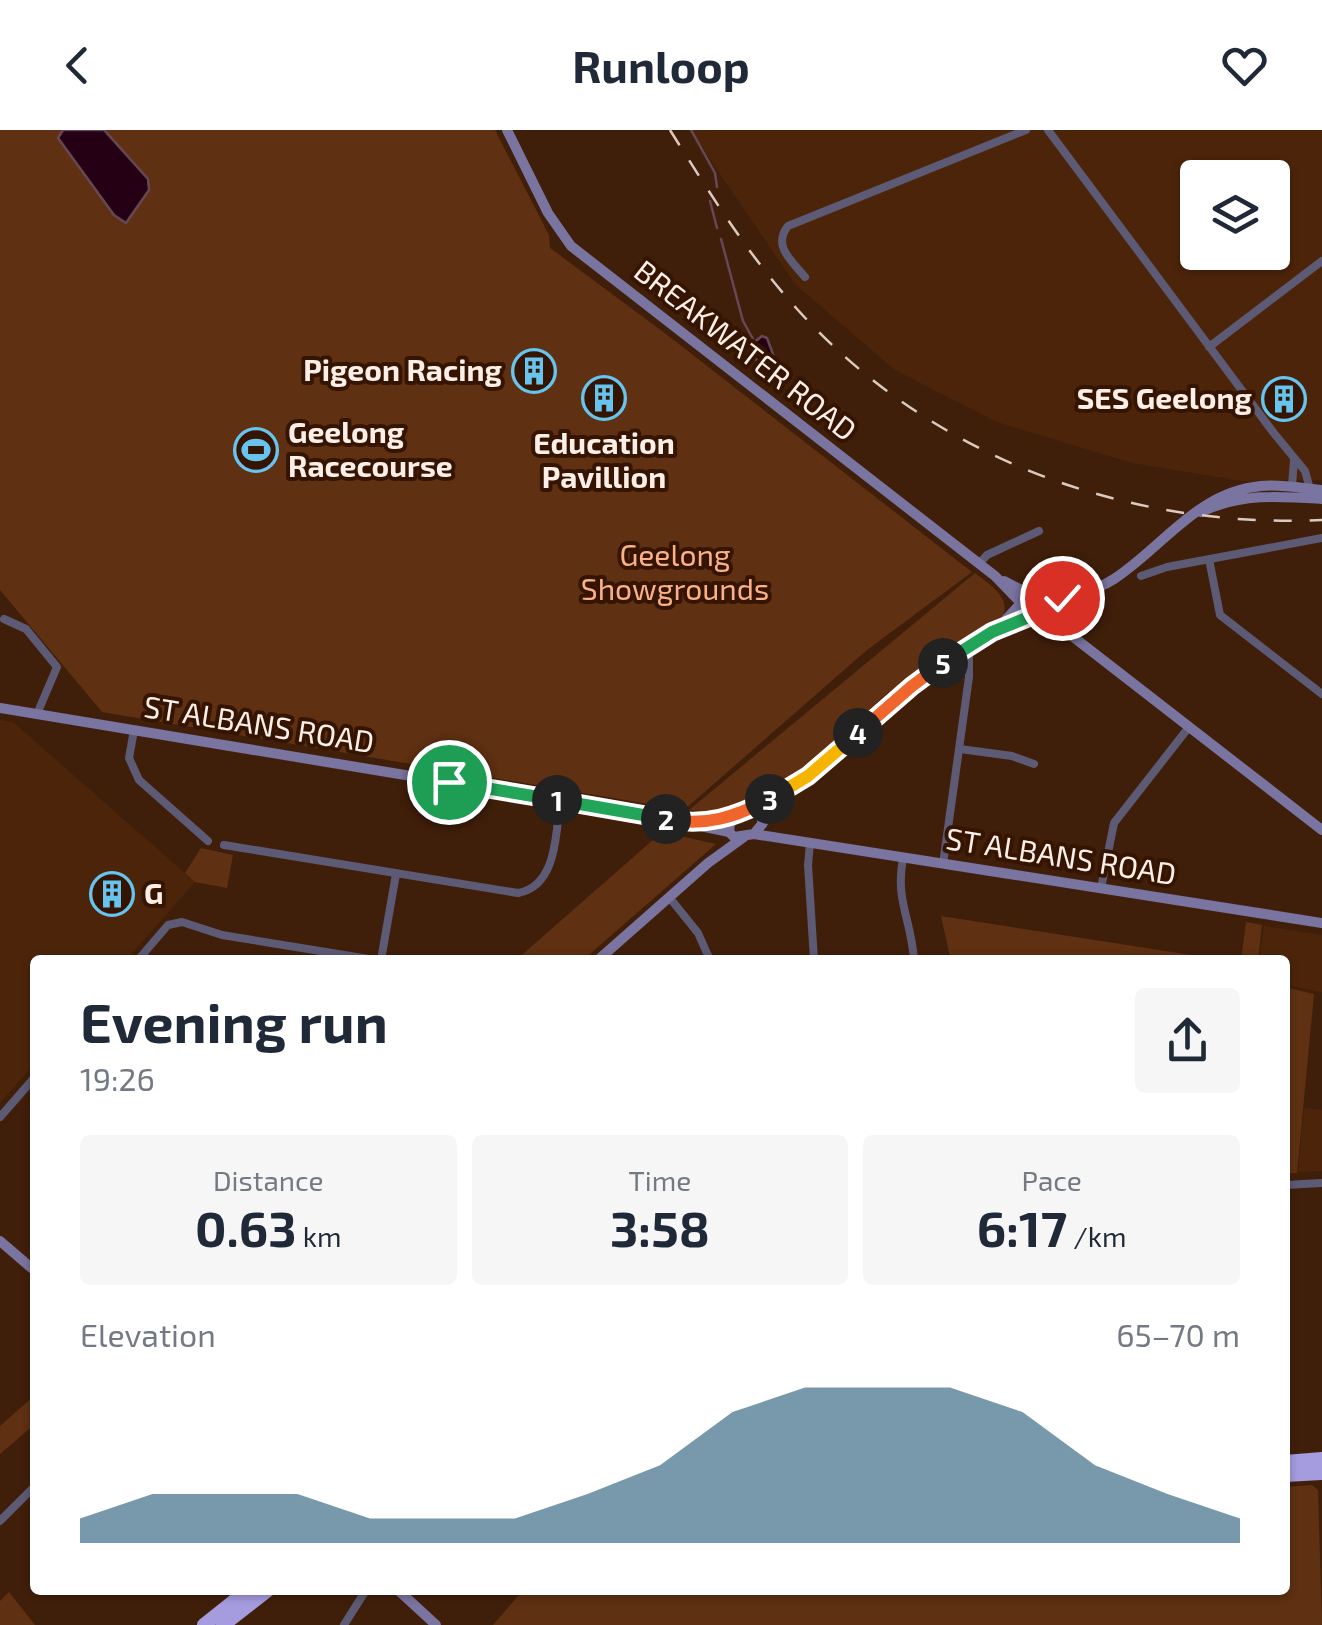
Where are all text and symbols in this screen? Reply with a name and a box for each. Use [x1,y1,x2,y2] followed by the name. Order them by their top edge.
[50,38,105,93] icon: back
[572,38,750,92] text: Runloop
[1217,38,1272,93] icon: heart
[1180,160,1290,270] map controls
[1180,160,1290,270] button: layers
[628,252,864,447] street label: BREAKWATER ROAD
[511,348,557,394] building icon: Pigeon Racing
[303,351,503,387] place label: Pigeon Racing
[581,375,627,421] building icon: Education Pavillion
[1261,376,1307,422] building icon: SES Geelong
[1077,379,1253,415] place label: SES Geelong
[288,413,453,483] place label: Geelong Racecourse
[533,424,675,494] place label: Education Pavillion
[233,427,279,473] sports icon: Geelong Racecourse
[581,536,769,606] park label: Geelong Showgrounds
[1020,556,1105,641] pin
[1035,571,1090,626] icon: check
[918,638,968,688] pin: 5
[935,646,951,680] text: 5
[142,687,377,759] street label: ST ALBANS ROAD
[833,708,883,758] pin: 4
[849,716,867,750] text: 4
[407,740,492,825] pin
[422,755,477,810] icon: arrive
[745,774,795,824] pin: 3
[532,775,582,825] pin: 1
[762,782,778,816] text: 3
[551,783,563,817] text: 1
[641,794,691,844] pin: 2
[658,802,674,836] text: 2
[944,819,1179,891] street label: ST ALBANS ROAD
[89,871,135,917] building icon: G
[144,874,163,910] place label: G
[80,988,388,1054] text: Evening run
[1135,988,1240,1093] button: share
[80,1059,155,1097] text: 19:26
[213,1163,324,1197] text: Distance
[629,1163,691,1197] text: Time
[1022,1163,1082,1197] text: Pace
[195,1197,297,1257] text: 0.63
[610,1197,710,1257] text: 3:58
[977,1197,1067,1257] text: 6:17
[297,1219,342,1253] text: km
[1067,1219,1127,1253] text: /km
[80,1315,216,1353] text: Elevation
[1116,1315,1240,1353] text: 65–70 m

